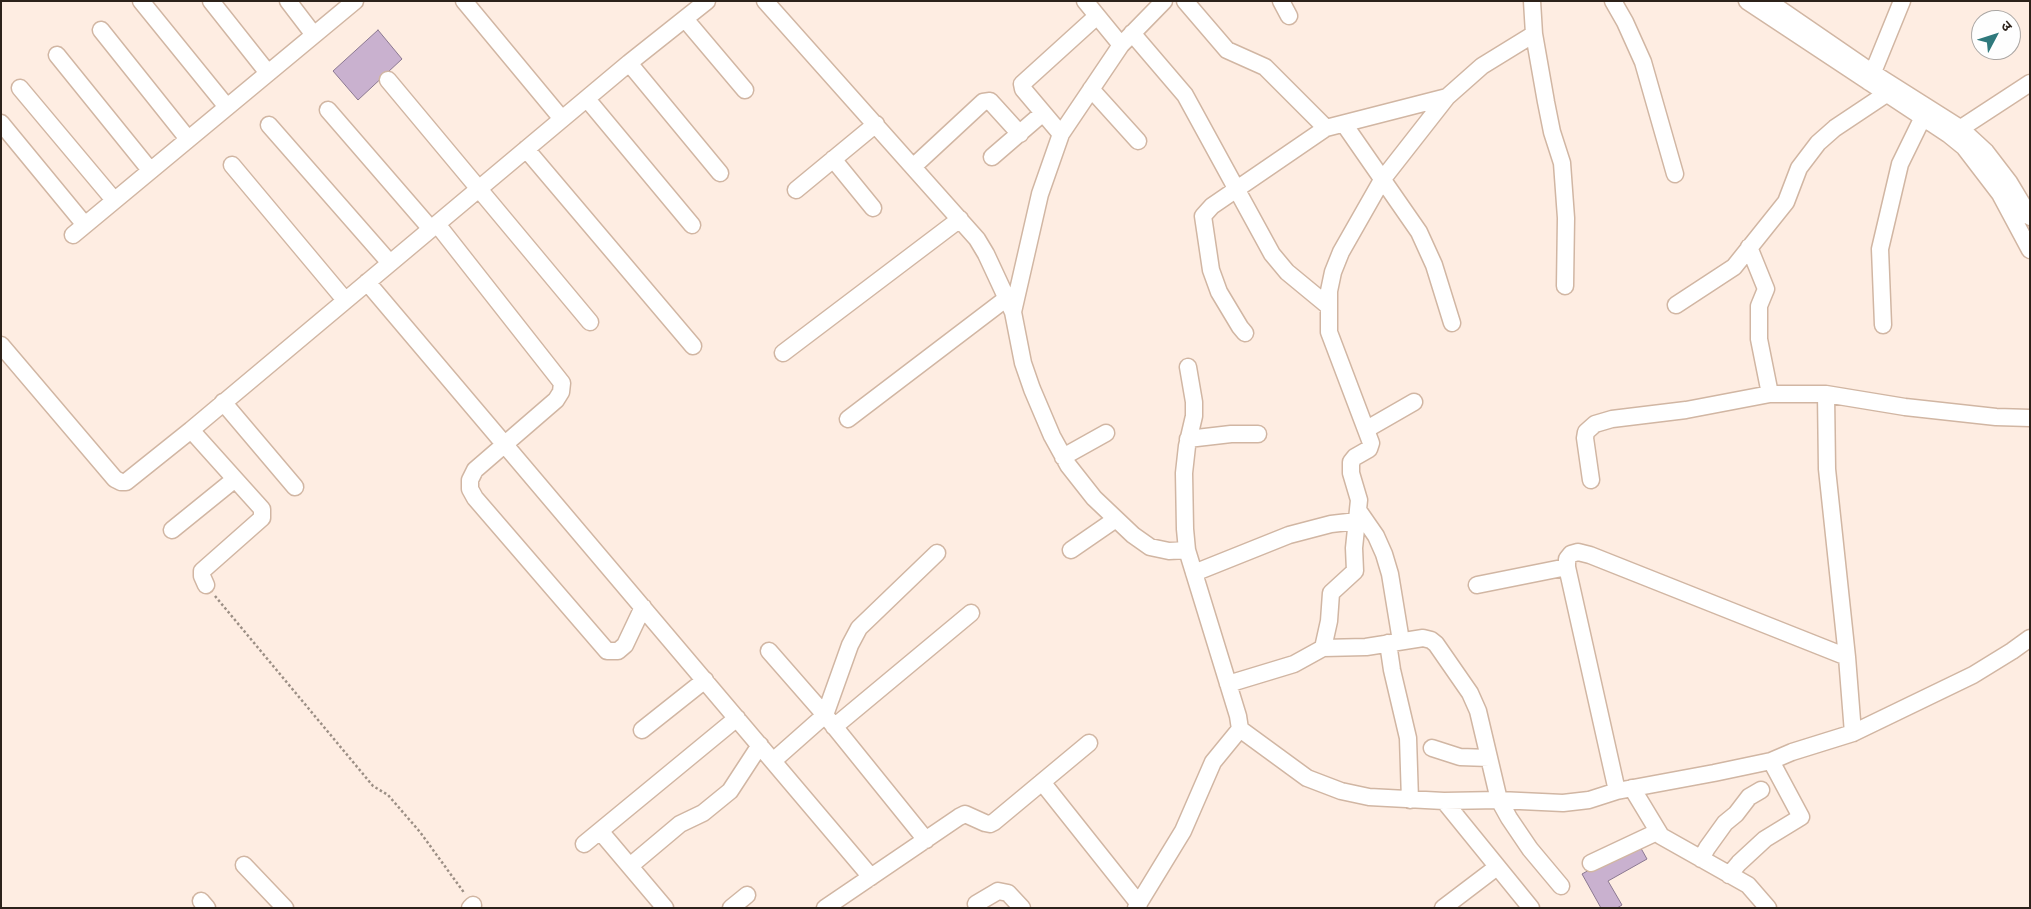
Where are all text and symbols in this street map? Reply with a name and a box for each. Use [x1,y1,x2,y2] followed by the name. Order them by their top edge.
[1971,10,2021,60] north arrow
[1997,17,2016,35] text: उ

